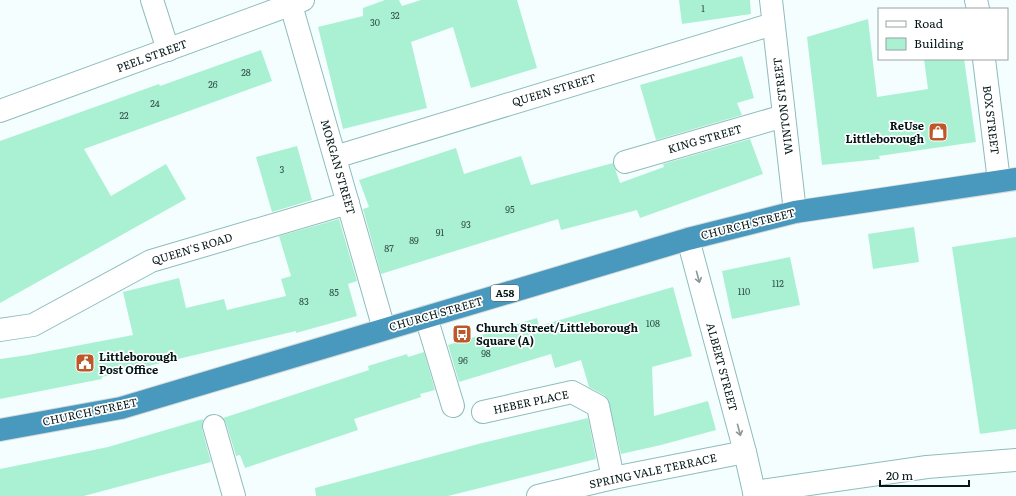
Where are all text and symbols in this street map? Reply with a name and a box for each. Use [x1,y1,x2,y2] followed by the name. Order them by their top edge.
[701,1,705,15] house number: 1
[390,8,400,22] house number: 32
[878,8,1008,60] legend
[914,14,944,32] text: Road
[370,15,380,29] house number: 30
[914,34,964,52] text: Building
[114,35,189,75] street label: PEEL STREET
[768,57,796,156] street label: WINTON STREET
[241,65,251,79] house number: 28
[510,69,598,109] street label: QUEEN STREET
[208,77,218,91] house number: 26
[980,84,1004,155] street label: BOX STREET
[150,96,160,110] house number: 24
[119,108,129,122] house number: 22
[318,117,360,216] street label: MORGAN STREET
[846,117,924,146] place label: ReUse Littleborough
[666,120,744,156] street label: KING STREET
[927,121,949,143] shop icon: ReUse Littleborough
[280,162,285,176] house number: 3
[505,202,515,216] house number: 95
[699,204,797,243] street label: CHURCH STREET
[461,217,471,231] house number: 93
[436,225,445,239] house number: 91
[149,228,234,268] street label: QUEEN'S ROAD
[409,233,419,247] house number: 89
[384,241,394,255] house number: 87
[695,270,702,283] one-way arrow
[772,276,784,290] house number: 112
[738,284,750,298] house number: 110
[329,285,339,299] house number: 85
[491,285,519,301] road number: A58
[387,292,484,334] street label: CHURCH STREET
[299,294,309,308] house number: 83
[646,316,660,330] house number: 108
[476,319,638,348] place label: Church Street/Littleborough Square (A)
[703,321,742,413] street label: ALBERT STREET
[451,323,473,345] bus stop icon: Church Street/Littleborough Square (A)
[481,346,491,360] house number: 98
[99,348,178,377] place label: Littleborough Post Office
[74,352,96,374] public building icon: Littleborough Post Office
[458,353,468,367] house number: 96
[492,385,570,417] street label: HEBER PLACE
[41,393,139,429] street label: CHURCH STREET
[735,423,743,436] one-way arrow
[588,449,718,491] street label: SPRING VALE TERRACE
[880,462,969,488] scale bar
[886,466,913,484] text: 20 m

